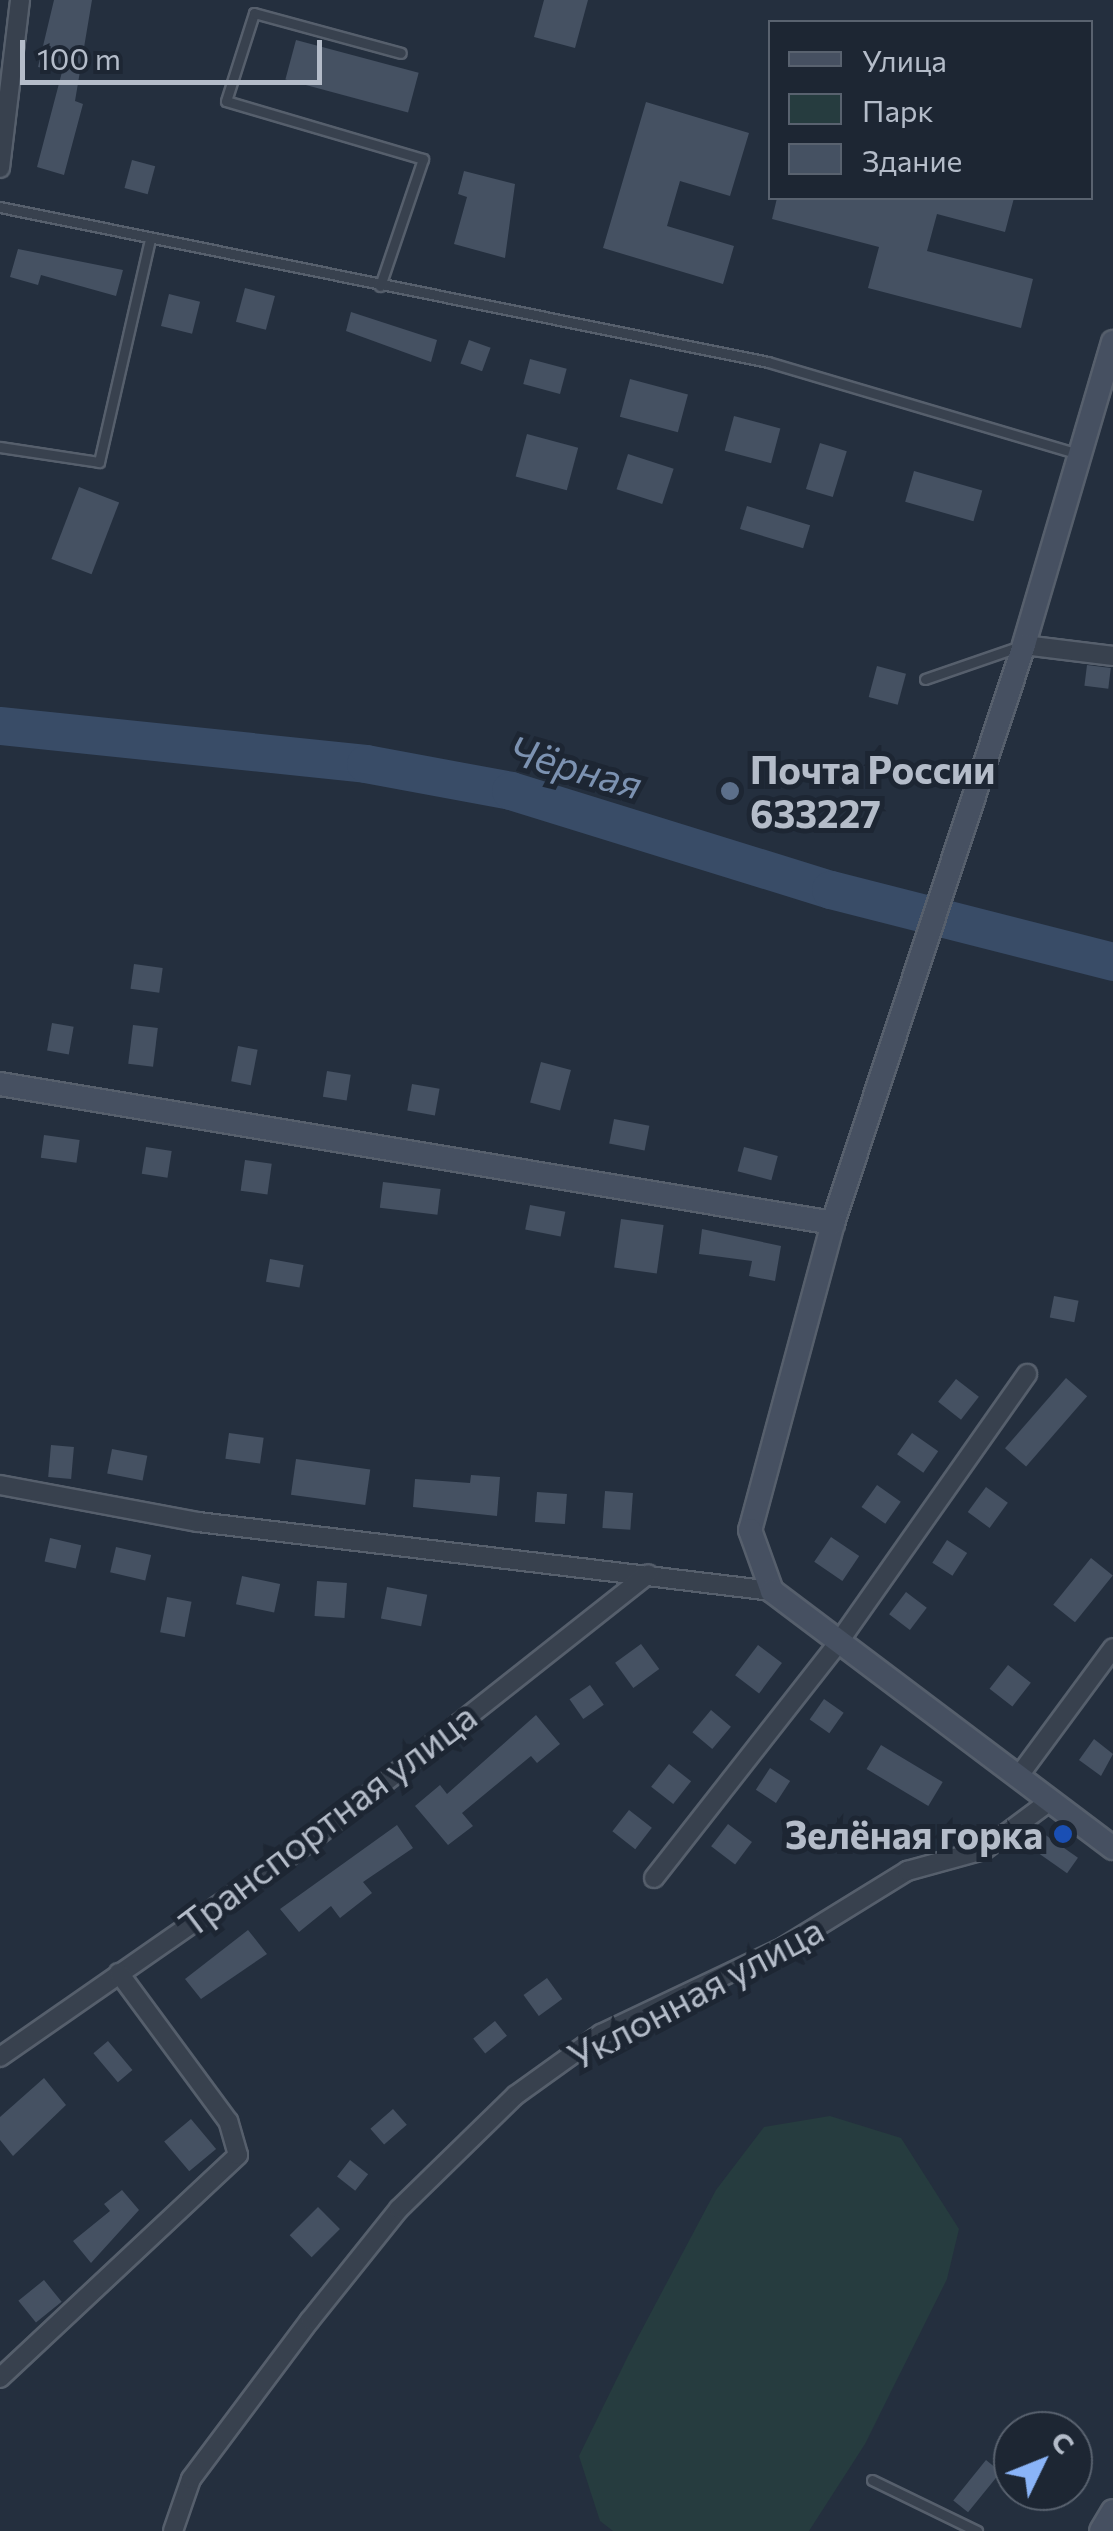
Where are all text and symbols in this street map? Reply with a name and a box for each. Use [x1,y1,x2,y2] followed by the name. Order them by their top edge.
[25,20,328,82] scale bar
[768,20,1093,200] legend
[37,39,121,76] text: 100 m
[862,41,947,78] text: Улица
[862,91,934,128] text: Парк
[862,141,962,178] text: Здание
[504,724,648,808] water label: Чёрная
[750,746,995,836] place label: Почта России 633227
[719,780,741,802] marker: Почта России 633227
[169,1692,485,1946] street label: Транспортная улица
[785,1811,1043,1857] place label: Зелёная горка
[1052,1823,1074,1845] marker: Зелёная горка
[560,1906,830,2078] street label: Уклонная улица
[993,2411,1093,2511] north arrow
[1045,2423,1082,2460] text: С

